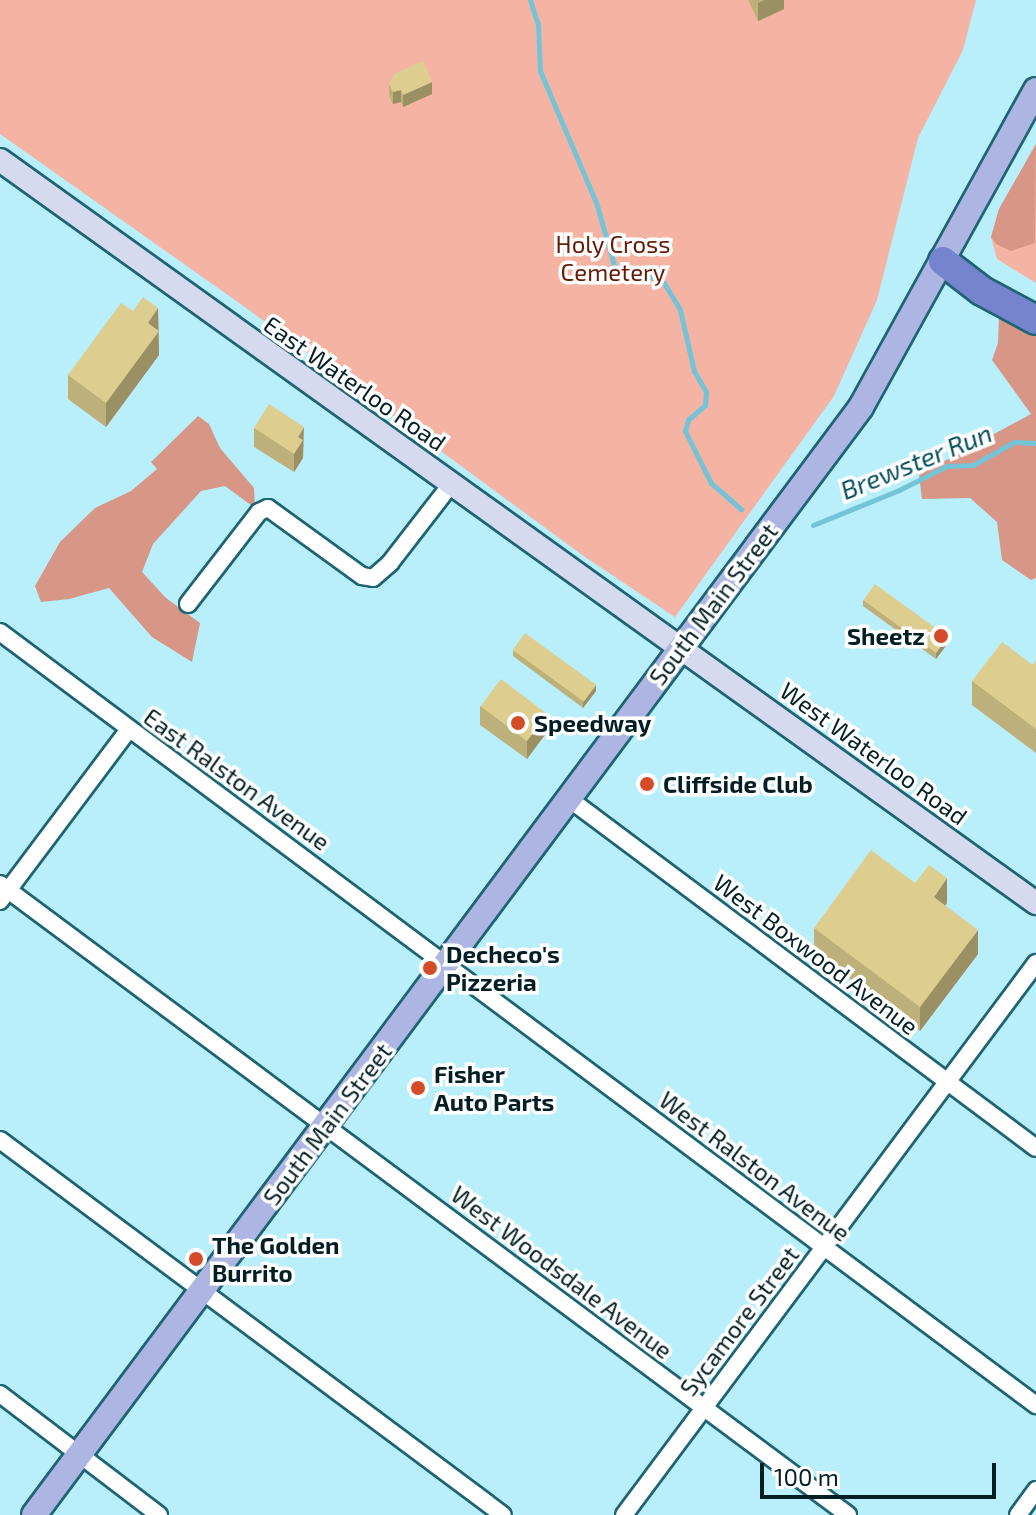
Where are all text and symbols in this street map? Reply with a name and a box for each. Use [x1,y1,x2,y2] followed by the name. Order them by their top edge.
[555,230,671,286] park label: Holy Cross Cemetery
[258,309,452,457] street label: East Waterloo Road
[835,416,997,506] water label: Brewster Run
[643,517,783,691] street label: South Main Street
[847,622,925,650] place label: Sheetz
[932,627,950,645] marker: Sheetz
[775,675,973,831] street label: West Waterloo Road
[138,702,336,856] street label: East Ralston Avenue
[534,709,651,737] place label: Speedway
[509,714,527,732] marker: Speedway
[663,770,813,798] place label: Cliffside Club
[638,775,656,793] marker: Cliffside Club
[708,867,924,1041] street label: West Boxwood Avenue
[446,940,560,996] place label: Decheco's Pizzeria
[421,959,439,977] marker: Decheco's Pizzeria
[257,1037,397,1211] street label: South Main Street
[434,1060,554,1116] place label: Fisher Auto Parts
[409,1079,427,1097] marker: Fisher Auto Parts
[654,1085,856,1247] street label: West Ralston Avenue
[445,1179,679,1365] street label: West Woodsdale Avenue
[212,1231,339,1287] place label: The Golden Burrito
[673,1241,805,1401] street label: Sycamore Street
[187,1250,205,1268] marker: The Golden Burrito
[764,1447,1000,1497] scale bar
[774,1462,839,1491] text: 100 m

